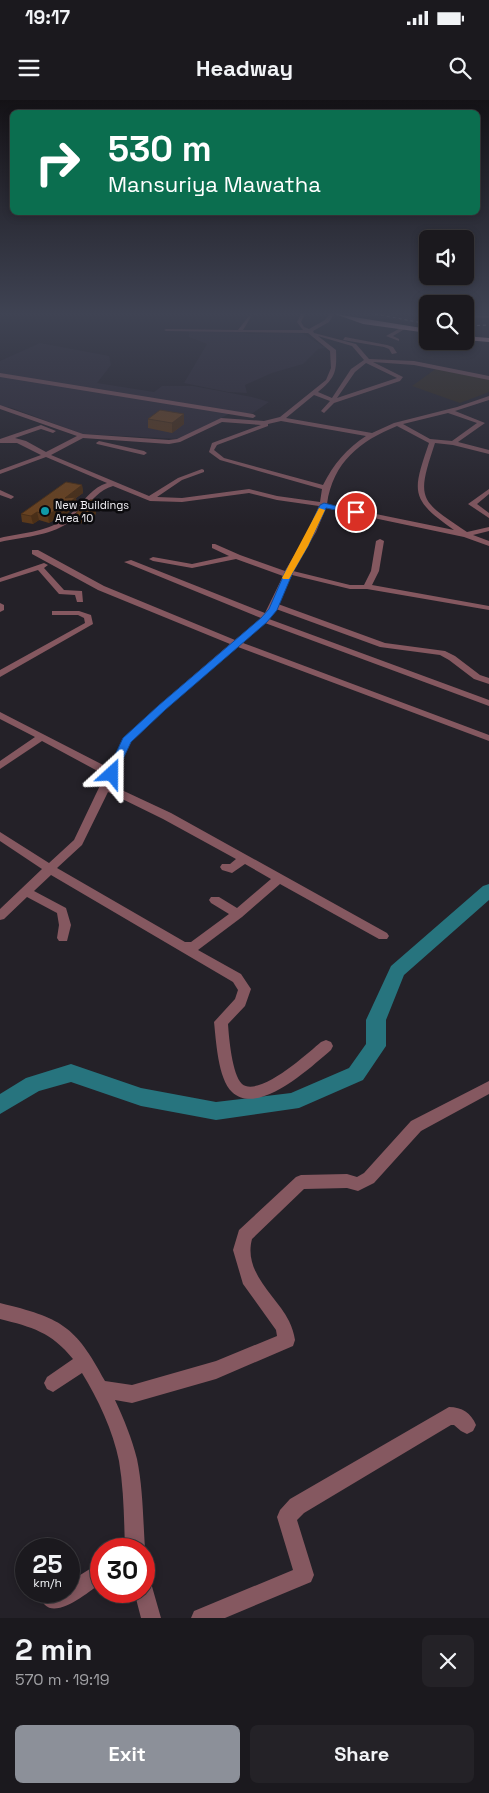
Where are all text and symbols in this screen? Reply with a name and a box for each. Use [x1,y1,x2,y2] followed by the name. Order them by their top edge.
[25,5,70,30] text: 19:17
[15,54,43,82] icon: menu
[196,54,293,82] text: Headway
[446,54,474,82] icon: search
[108,127,212,171] text: 530 m
[25,130,90,195] icon: right
[108,170,321,198] text: Mansuriya Mawatha
[419,230,474,350] map controls
[419,230,474,285] button: sound
[419,295,474,350] button: search
[335,491,377,533] pin
[55,498,129,525] place label: New Buildings Area 10
[342,498,370,526] icon: arrive
[39,505,51,517] marker: New Buildings Area 10
[85,747,137,799] position arrow
[90,1538,155,1603] speed limit sign: 30
[33,1548,62,1580] text: 25
[33,1575,62,1591] text: km/h
[15,1630,93,1669] text: 2 min
[422,1635,474,1687] button: close
[15,1669,110,1690] text: 570 m · 19:19
[15,1725,240,1783] button: Exit
[250,1725,474,1783] button: Share

